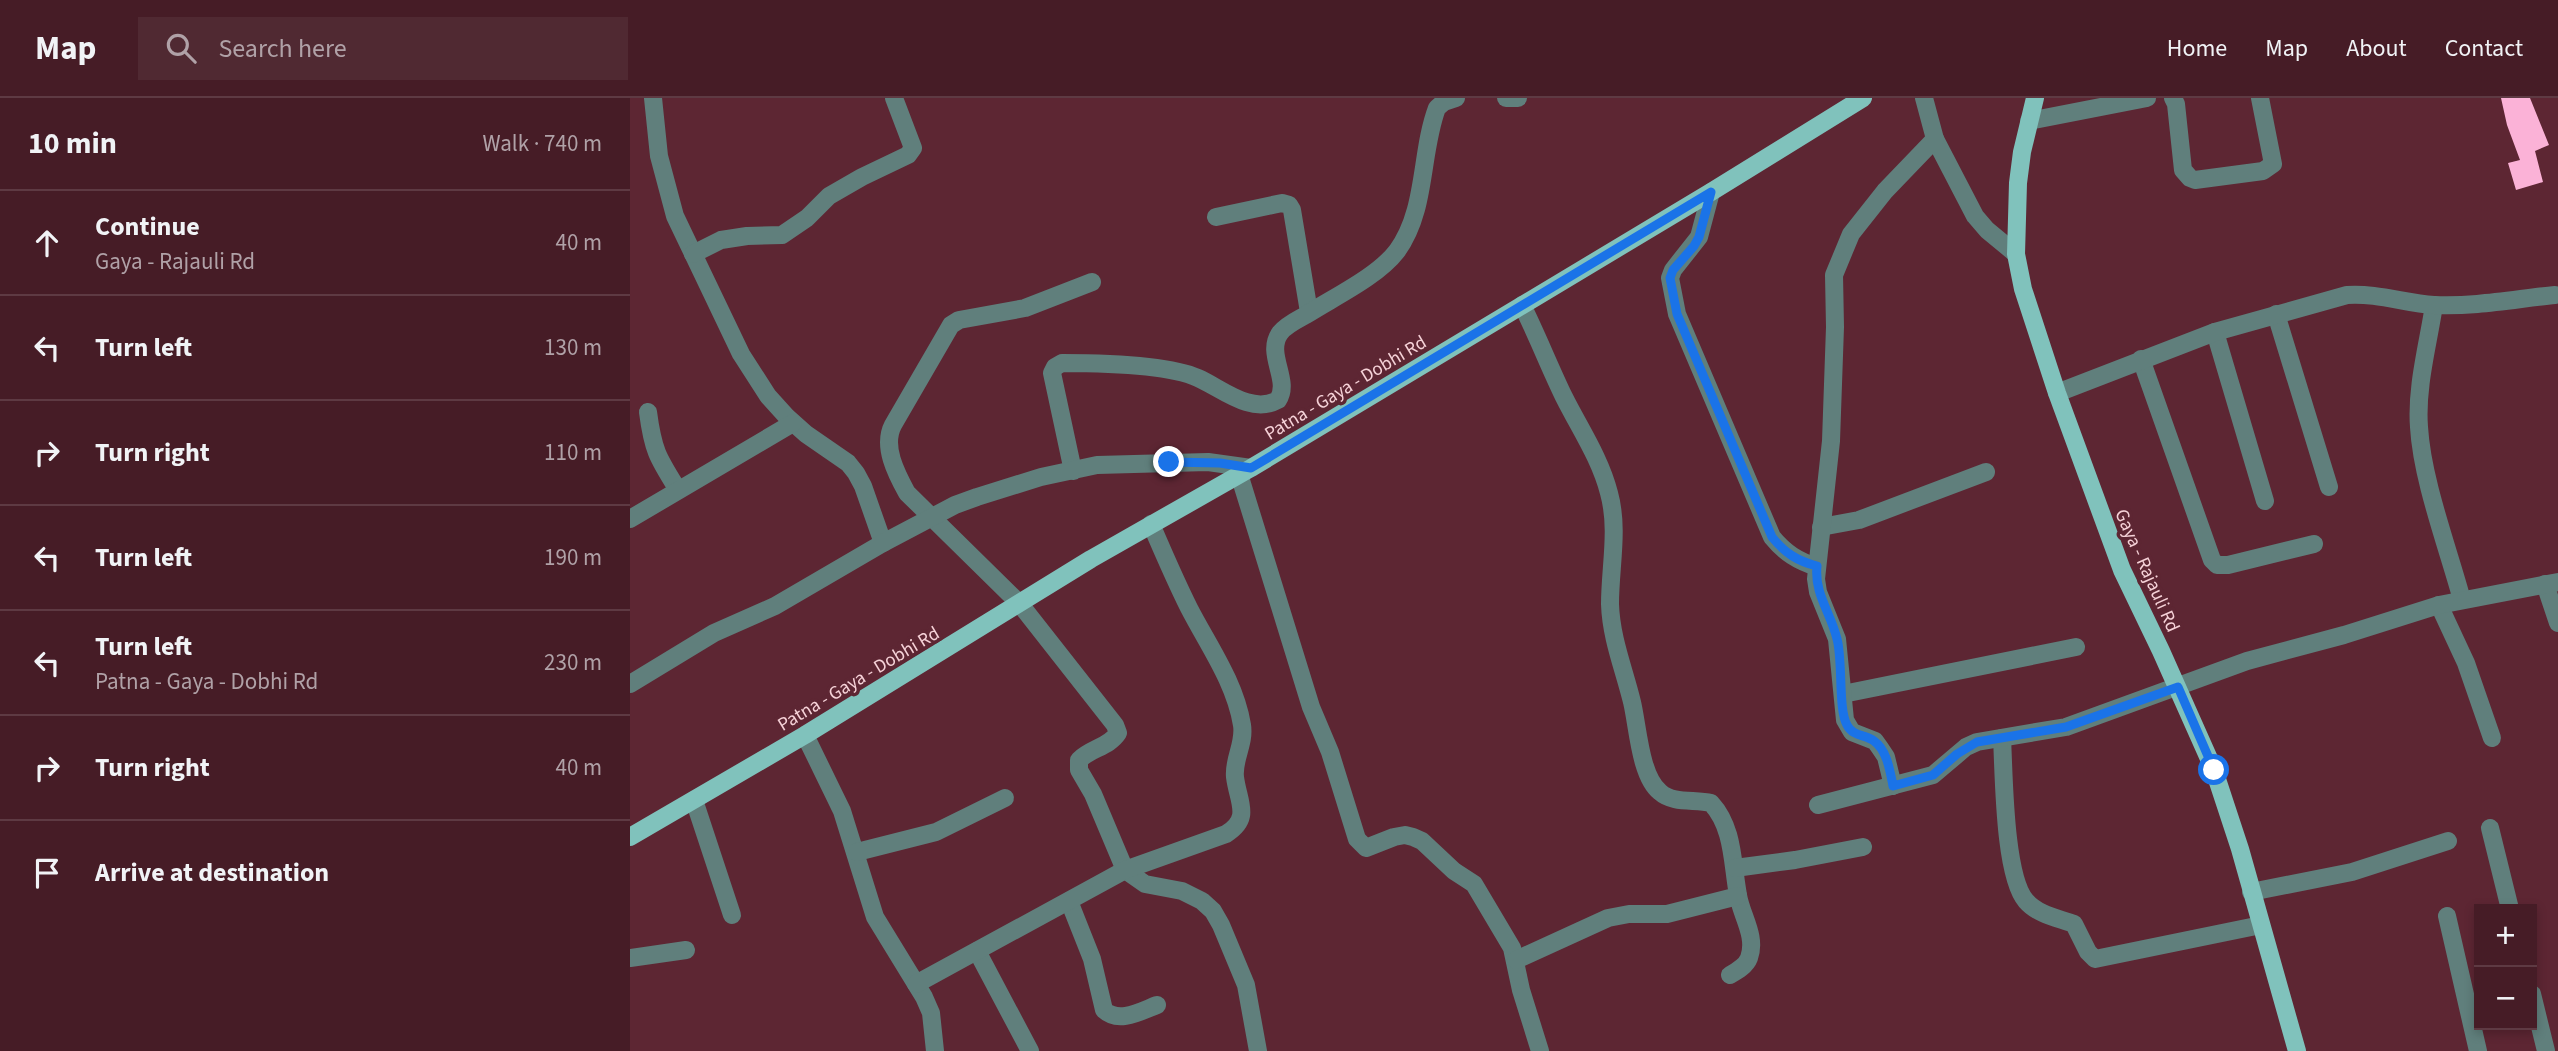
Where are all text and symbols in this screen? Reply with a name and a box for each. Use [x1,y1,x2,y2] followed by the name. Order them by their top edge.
[138,17,628,80] search box
[35,25,96,72] text: Map
[162,29,200,67] icon: search
[218,30,347,67] text: Search here
[2167,31,2227,66] text: Home
[2265,31,2308,66] text: Map
[2346,31,2407,66] text: About
[2445,31,2523,66] text: Contact
[28,122,117,165] text: 10 min
[483,127,602,160] text: Walk · 740 m
[95,208,200,245] text: Continue
[28,224,66,262] icon: ahead
[555,226,602,259] text: 40 m
[95,245,255,278] text: Gaya - Rajauli Rd
[28,329,66,367] icon: left
[95,329,192,366] text: Turn left
[1260,329,1432,447] street label: Patna - Gaya - Dobhi Rd
[544,331,602,364] text: 130 m
[28,434,66,472] icon: right
[95,434,210,471] text: Turn right
[544,436,602,469] text: 110 m
[1153,446,1184,477] route end
[2107,505,2186,637] street label: Gaya - Rajauli Rd
[28,539,66,577] icon: left
[95,539,192,576] text: Turn left
[544,541,602,574] text: 190 m
[773,620,945,738] street label: Patna - Gaya - Dobhi Rd
[95,628,192,665] text: Turn left
[28,644,66,682] icon: left
[544,646,602,679] text: 230 m
[95,665,318,698] text: Patna - Gaya - Dobhi Rd
[28,749,66,787] icon: right
[95,749,210,786] text: Turn right
[555,751,602,784] text: 40 m
[2198,754,2229,785] route start
[28,854,66,892] icon: arrive
[95,854,329,891] text: Arrive at destination
[2474,904,2537,1030] map controls
[2474,904,2537,967] button: +
[2474,967,2537,1030] button: −

